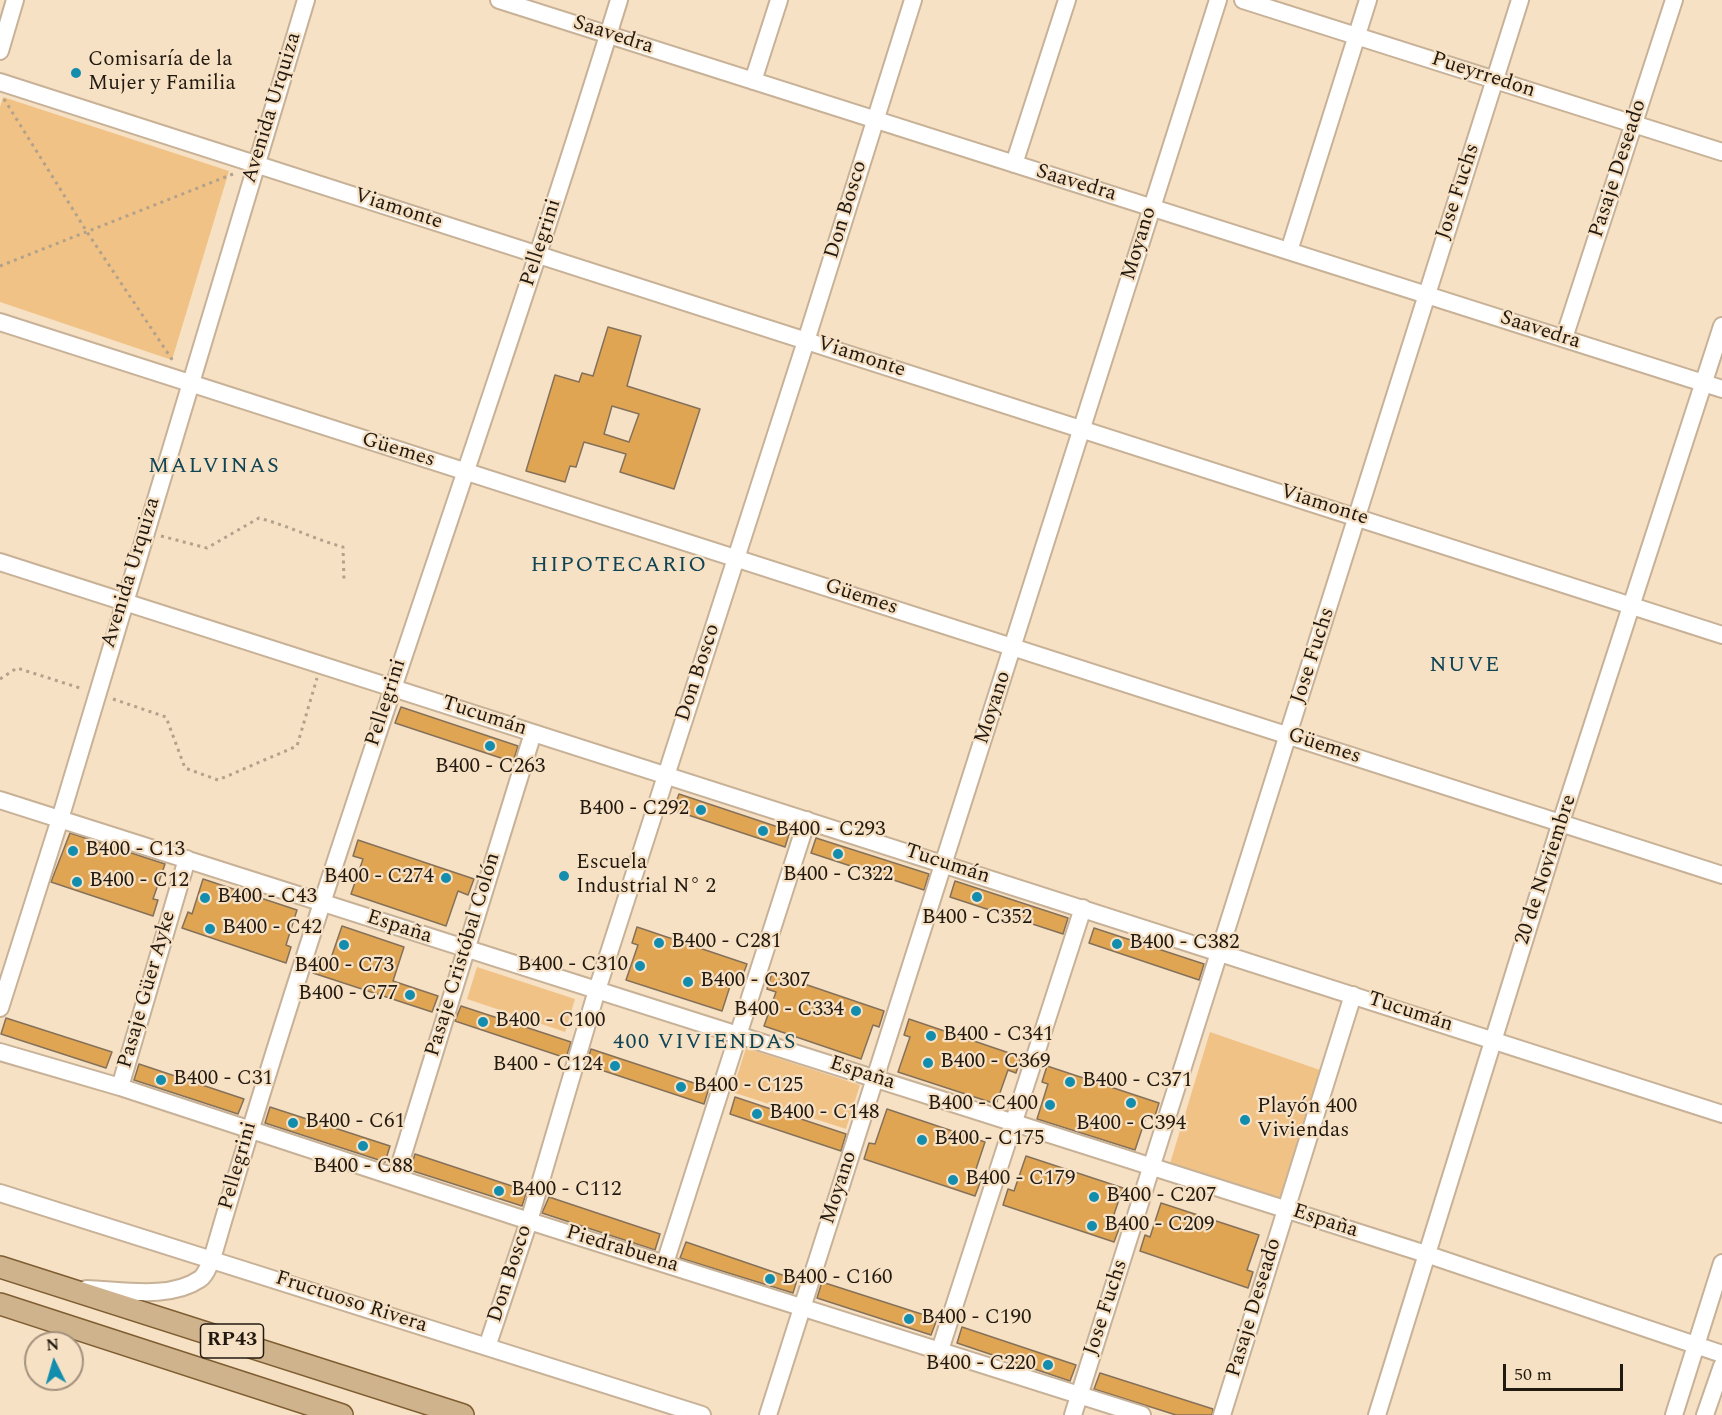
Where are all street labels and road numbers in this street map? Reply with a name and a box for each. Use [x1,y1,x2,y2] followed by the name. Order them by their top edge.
[570,11,656,61] street label: Saavedra
[238,29,308,187] street label: Avenida Urquiza
[1428,47,1538,105] street label: Pueyrredon
[1585,97,1653,241] street label: Pasaje Deseado
[1432,141,1486,243] street label: Jose Fuchs
[820,158,874,262] street label: Don Bosco
[1033,160,1119,208] street label: Saavedra
[351,184,445,236] street label: Viamonte
[516,196,568,290] street label: Pellegrini
[1117,204,1163,284] street label: Moyano
[1497,306,1583,356] street label: Saavedra
[814,332,908,384] street label: Viamonte
[358,428,438,474] street label: Güemes
[1277,480,1371,532] street label: Viamonte
[97,494,167,652] street label: Avenida Urquiza
[821,574,901,622] street label: Güemes
[1287,605,1341,707] street label: Jose Fuchs
[671,621,727,725] street label: Don Bosco
[361,656,413,750] street label: Pellegrini
[970,668,1018,748] street label: Moyano
[438,691,530,743] street label: Tucumán
[1284,723,1364,771] street label: Güemes
[1511,792,1583,948] street label: 20 de Noviembre
[901,839,993,891] street label: Tucumán
[421,850,507,1060] street label: Pasaje Cristóbal Colón
[363,906,435,950] street label: España
[113,908,183,1072] street label: Pasaje Güer Ayke
[1364,987,1456,1039] street label: Tucumán
[826,1052,898,1096] street label: España
[214,1119,264,1213] street label: Pellegrini
[816,1148,864,1228] street label: Moyano
[1289,1200,1361,1244] street label: España
[563,1221,681,1279] street label: Piedrabuena
[483,1222,539,1326] street label: Don Bosco
[1222,1236,1288,1380] street label: Pasaje Deseado
[1080,1257,1134,1359] street label: Jose Fuchs
[272,1267,430,1339] street label: Fructuoso Rivera
[200,1324,264,1358] road number: RP43

